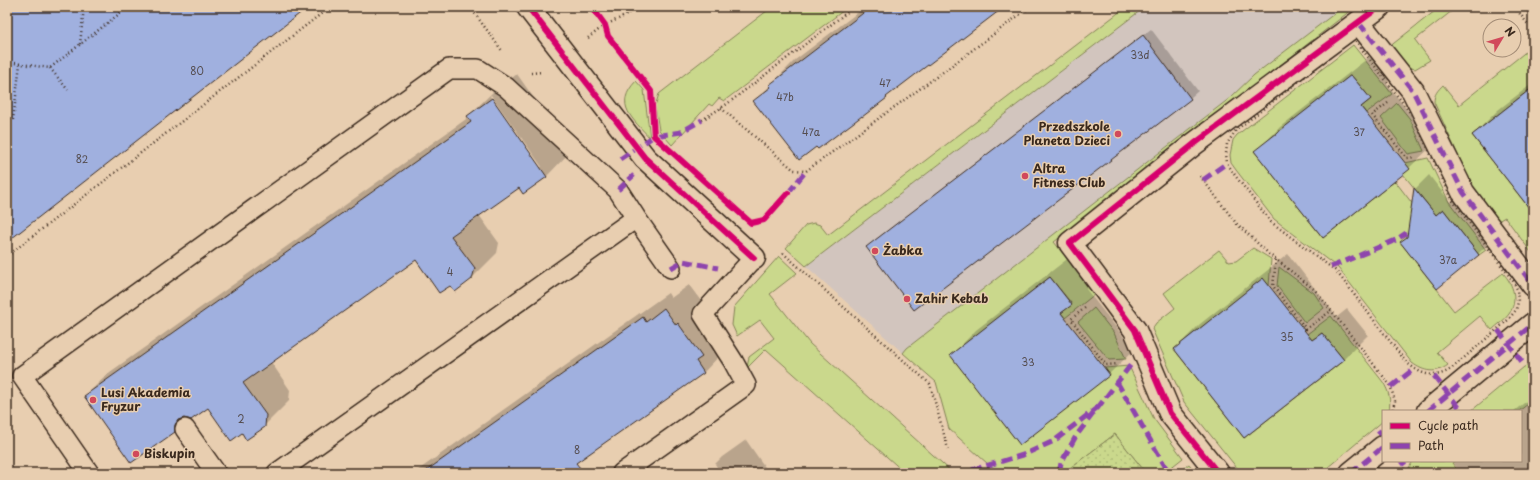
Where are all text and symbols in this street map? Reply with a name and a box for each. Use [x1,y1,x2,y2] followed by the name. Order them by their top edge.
[1482,18,1522,58] north arrow
[1501,23,1520,40] text: N
[1130,47,1150,62] house number: 33d
[190,63,204,78] house number: 80
[879,75,892,90] house number: 47
[776,89,794,104] house number: 47b
[1023,117,1110,149] place label: Przedszkole Planeta Dzieci
[802,124,821,139] house number: 47a
[1353,124,1366,139] house number: 37
[1113,129,1123,139] marker: Przedszkole Planeta Dzieci
[76,151,88,166] house number: 82
[1033,159,1105,191] place label: Altra Fitness Club
[1020,171,1030,181] marker: Altra Fitness Club
[883,241,923,259] place label: Żabka
[870,246,880,256] marker: Żabka
[1439,252,1458,267] house number: 37a
[447,264,454,279] house number: 4
[915,289,988,307] place label: Zahir Kebab
[902,294,912,304] marker: Zahir Kebab
[1281,329,1293,344] house number: 35
[1021,354,1035,369] house number: 33
[101,383,192,415] place label: Lusi Akademia Fryzur
[88,395,98,405] marker: Lusi Akademia Fryzur
[1382,410,1522,462] legend
[237,411,245,426] house number: 2
[1418,416,1479,434] text: Cycle path
[1418,436,1444,454] text: Path
[574,442,580,457] house number: 8
[144,444,195,462] place label: Biskupin
[131,449,141,459] marker: Biskupin

